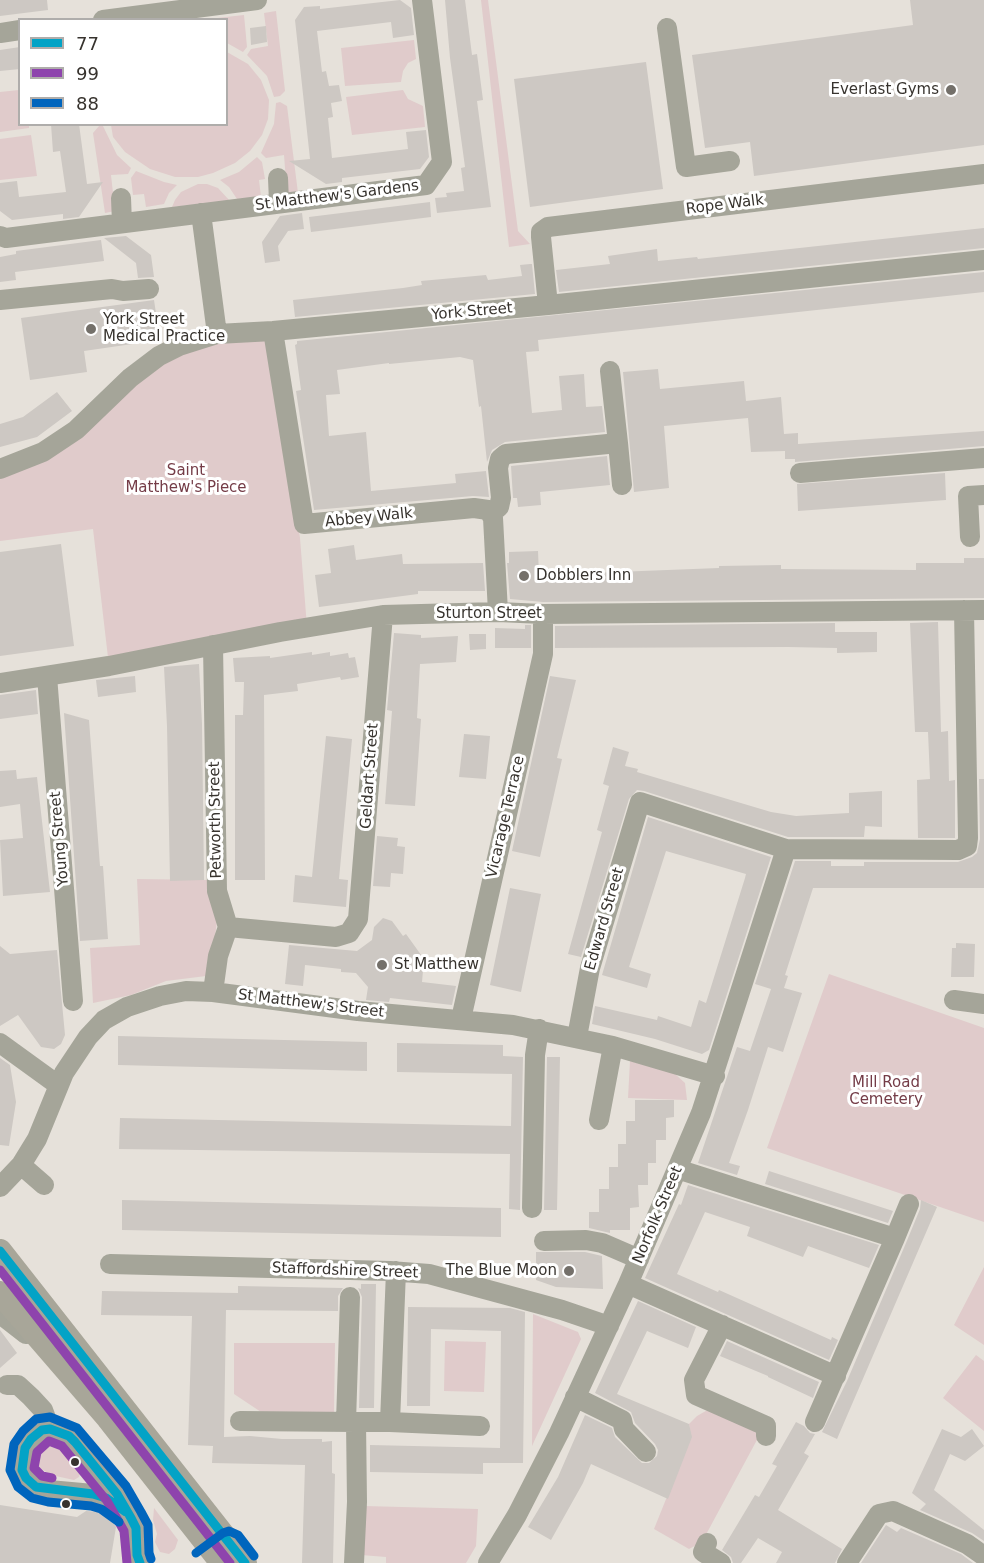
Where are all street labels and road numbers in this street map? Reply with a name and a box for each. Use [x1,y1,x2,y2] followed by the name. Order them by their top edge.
[254,177,420,215] street label: St Matthew's Gardens
[685,191,765,219] street label: Rope Walk
[431,299,513,325] street label: York Street
[324,504,414,532] street label: Abbey Walk
[436,605,542,623] street label: Sturton Street
[357,722,383,830] street label: Geldart Street
[483,754,529,880] street label: Vicarage Terrace
[206,761,226,879] street label: Petworth Street
[47,791,73,887] street label: Young Street
[582,865,628,973] street label: Edward Street
[237,986,385,1022] street label: St Matthew's Street
[629,1164,687,1266] street label: Norfolk Street
[272,1259,418,1283] street label: Staffordshire Street

